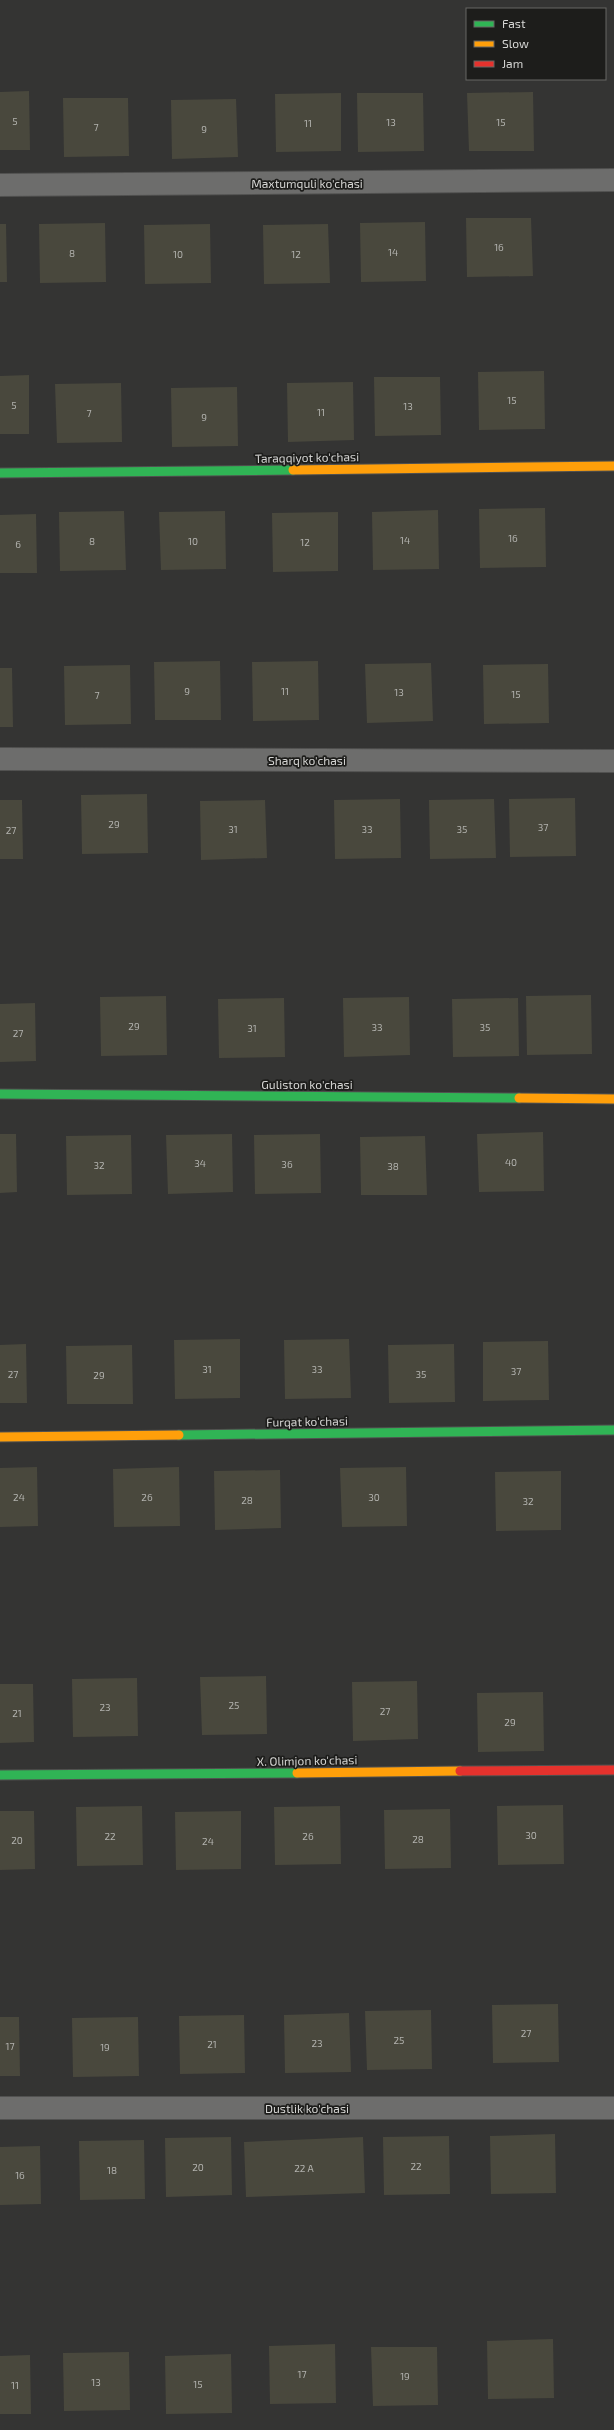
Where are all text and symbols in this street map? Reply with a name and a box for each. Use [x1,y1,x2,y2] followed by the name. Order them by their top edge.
[466,8,606,80] legend
[502,16,526,30] text: Fast
[502,36,529,50] text: Slow
[502,56,523,70] text: Jam
[12,115,18,127] house number: 5
[386,116,396,128] house number: 13
[496,116,506,128] house number: 15
[304,117,312,129] house number: 11
[93,121,99,133] house number: 7
[201,123,207,135] house number: 9
[251,176,363,190] street label: Maxtumquli ko'chasi
[494,241,504,253] house number: 16
[388,246,398,258] house number: 14
[69,247,75,259] house number: 8
[173,248,183,260] house number: 10
[291,248,301,260] house number: 12
[507,394,517,406] house number: 15
[11,399,17,411] house number: 5
[403,400,413,412] house number: 13
[317,406,325,418] house number: 11
[86,407,92,419] house number: 7
[201,411,207,423] house number: 9
[255,449,359,465] street label: Taraqqiyot ko'chasi
[508,532,518,544] house number: 16
[400,534,410,546] house number: 14
[89,535,95,547] house number: 8
[188,535,198,547] house number: 10
[300,536,310,548] house number: 12
[15,538,21,550] house number: 6
[184,685,190,697] house number: 9
[281,685,289,697] house number: 11
[394,686,404,698] house number: 13
[511,688,521,700] house number: 15
[94,689,100,701] house number: 7
[268,753,346,767] street label: Sharq ko'chasi
[108,818,120,830] house number: 29
[538,821,548,833] house number: 37
[228,823,238,835] house number: 31
[361,823,373,835] house number: 33
[457,823,467,835] house number: 35
[6,824,16,836] house number: 27
[128,1020,140,1032] house number: 29
[371,1021,383,1033] house number: 33
[480,1021,490,1033] house number: 35
[247,1022,257,1034] house number: 31
[13,1027,23,1039] house number: 27
[261,1077,353,1091] street label: Guliston ko'chasi
[505,1156,517,1168] house number: 40
[194,1157,206,1169] house number: 34
[281,1158,293,1170] house number: 36
[93,1159,105,1171] house number: 32
[387,1160,399,1172] house number: 38
[202,1363,212,1375] house number: 31
[311,1363,323,1375] house number: 33
[511,1365,521,1377] house number: 37
[8,1368,18,1380] house number: 27
[416,1368,426,1380] house number: 35
[93,1369,105,1381] house number: 29
[266,1413,348,1429] street label: Furqat ko'chasi
[13,1491,25,1503] house number: 24
[141,1491,153,1503] house number: 26
[368,1491,380,1503] house number: 30
[241,1494,253,1506] house number: 28
[522,1495,534,1507] house number: 32
[229,1699,239,1711] house number: 25
[99,1701,111,1713] house number: 23
[380,1705,390,1717] house number: 27
[12,1707,22,1719] house number: 21
[504,1716,516,1728] house number: 29
[257,1752,357,1769] street label: X. Olimjon ko'chasi
[525,1829,537,1841] house number: 30
[104,1830,116,1842] house number: 22
[302,1830,314,1842] house number: 26
[412,1833,424,1845] house number: 28
[11,1834,23,1846] house number: 20
[202,1835,214,1847] house number: 24
[521,2027,531,2039] house number: 27
[394,2034,404,2046] house number: 25
[311,2037,323,2049] house number: 23
[207,2038,217,2050] house number: 21
[5,2040,15,2052] house number: 17
[100,2041,110,2053] house number: 19
[265,2101,349,2115] street label: Dustlik ko'chasi
[410,2160,422,2172] house number: 22
[192,2161,204,2173] house number: 20
[294,2162,315,2174] house number: 22 А
[107,2164,117,2176] house number: 18
[15,2169,25,2181] house number: 16
[297,2368,307,2380] house number: 17
[400,2370,410,2382] house number: 19
[91,2376,101,2388] house number: 13
[193,2378,203,2390] house number: 15
[11,2379,19,2391] house number: 11

